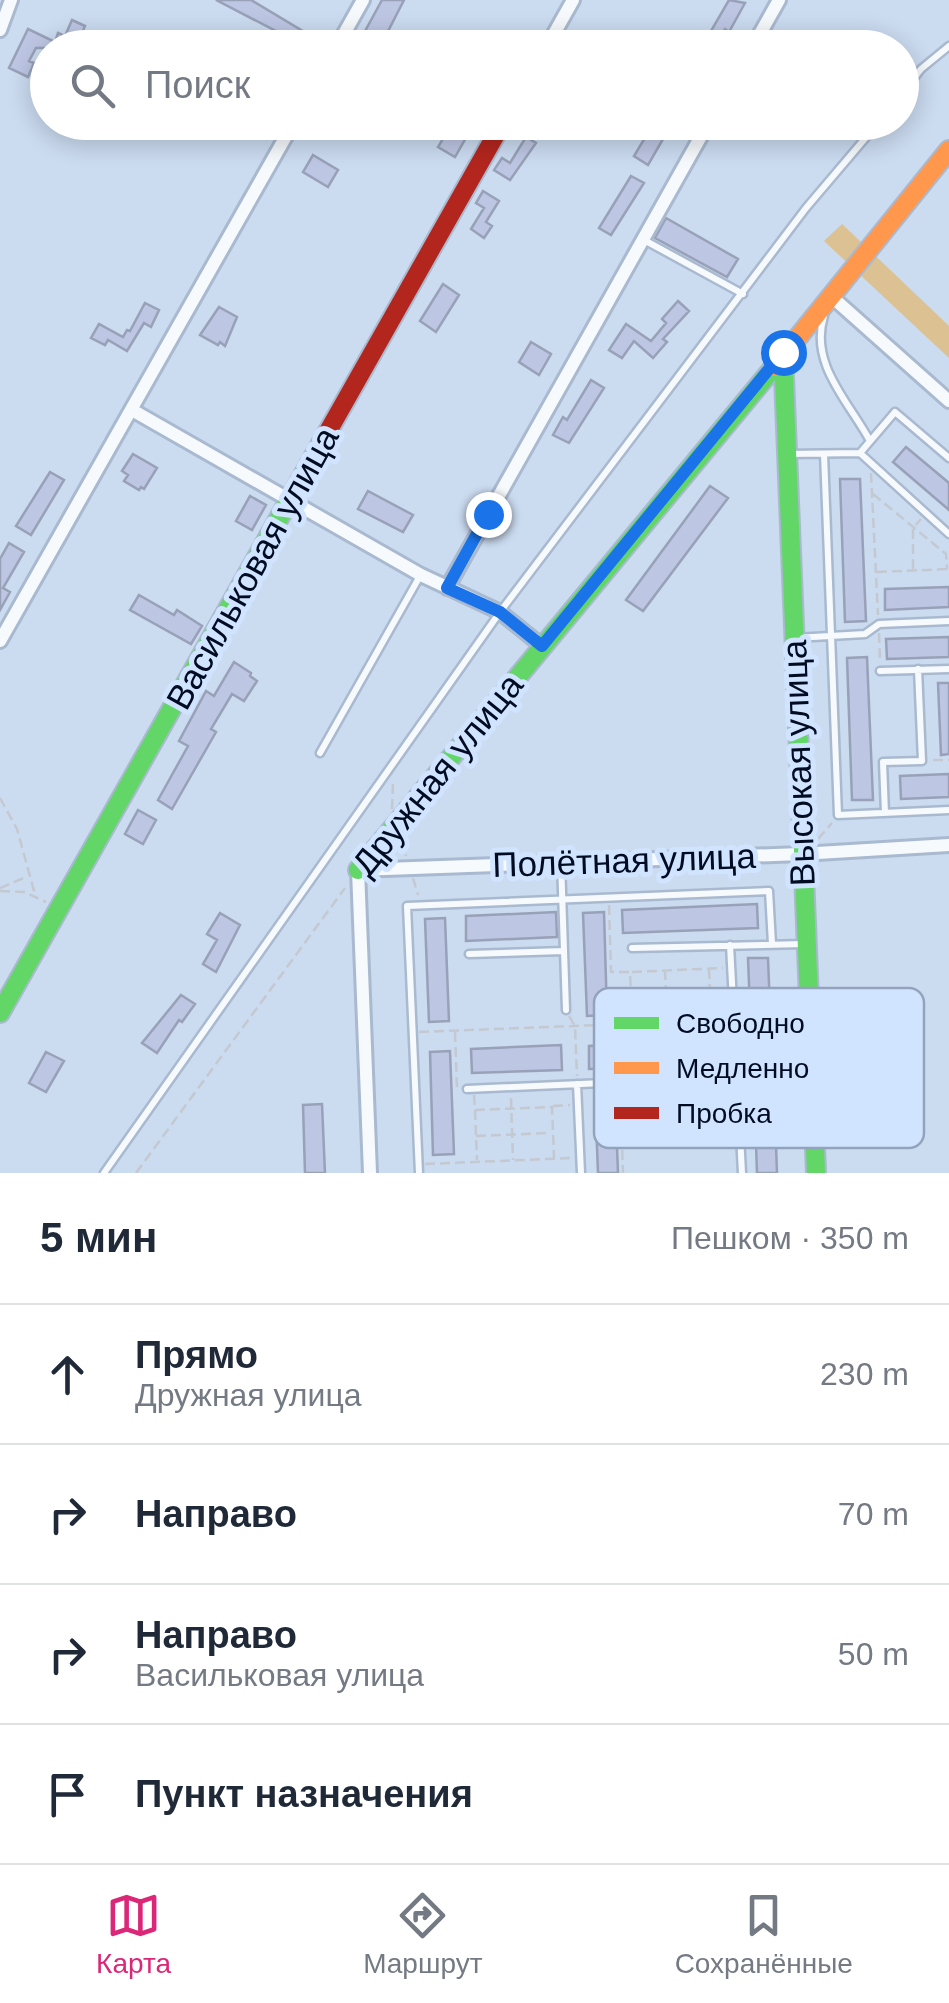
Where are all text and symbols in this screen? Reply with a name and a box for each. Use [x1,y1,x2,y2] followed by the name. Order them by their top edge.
[30,30,919,140] search box
[65,58,120,113] icon: search
[145,64,250,106] text: Поиск
[761,330,807,376] route start
[158,420,346,716] street label: Васильковая улица
[466,492,512,538] route end
[774,639,822,887] street label: Высокая улица
[344,665,530,883] street label: Дружная улица
[492,836,757,884] street label: Полётная улица
[594,988,924,1148] legend
[676,1008,805,1039] text: Свободно
[676,1053,809,1084] text: Медленно
[676,1098,772,1129] text: Пробка
[40,1214,157,1261] text: 5 мин
[671,1220,909,1256] text: Пешком · 350 m
[135,1334,258,1376] text: Прямо
[40,1347,95,1402] icon: ahead
[820,1356,909,1392] text: 230 m
[135,1377,362,1413] text: Дружная улица
[40,1487,95,1542] icon: right
[135,1493,297,1535] text: Направо
[838,1496,909,1532] text: 70 m
[135,1614,297,1656] text: Направо
[40,1627,95,1682] icon: right
[838,1636,909,1672] text: 50 m
[135,1657,424,1693] text: Васильковая улица
[40,1767,95,1822] icon: arrive
[135,1773,473,1815] text: Пункт назначения
[96,1888,171,1980] tab: Карта
[363,1888,482,1980] tab: Маршрут
[675,1888,853,1980] tab: Сохранённые

